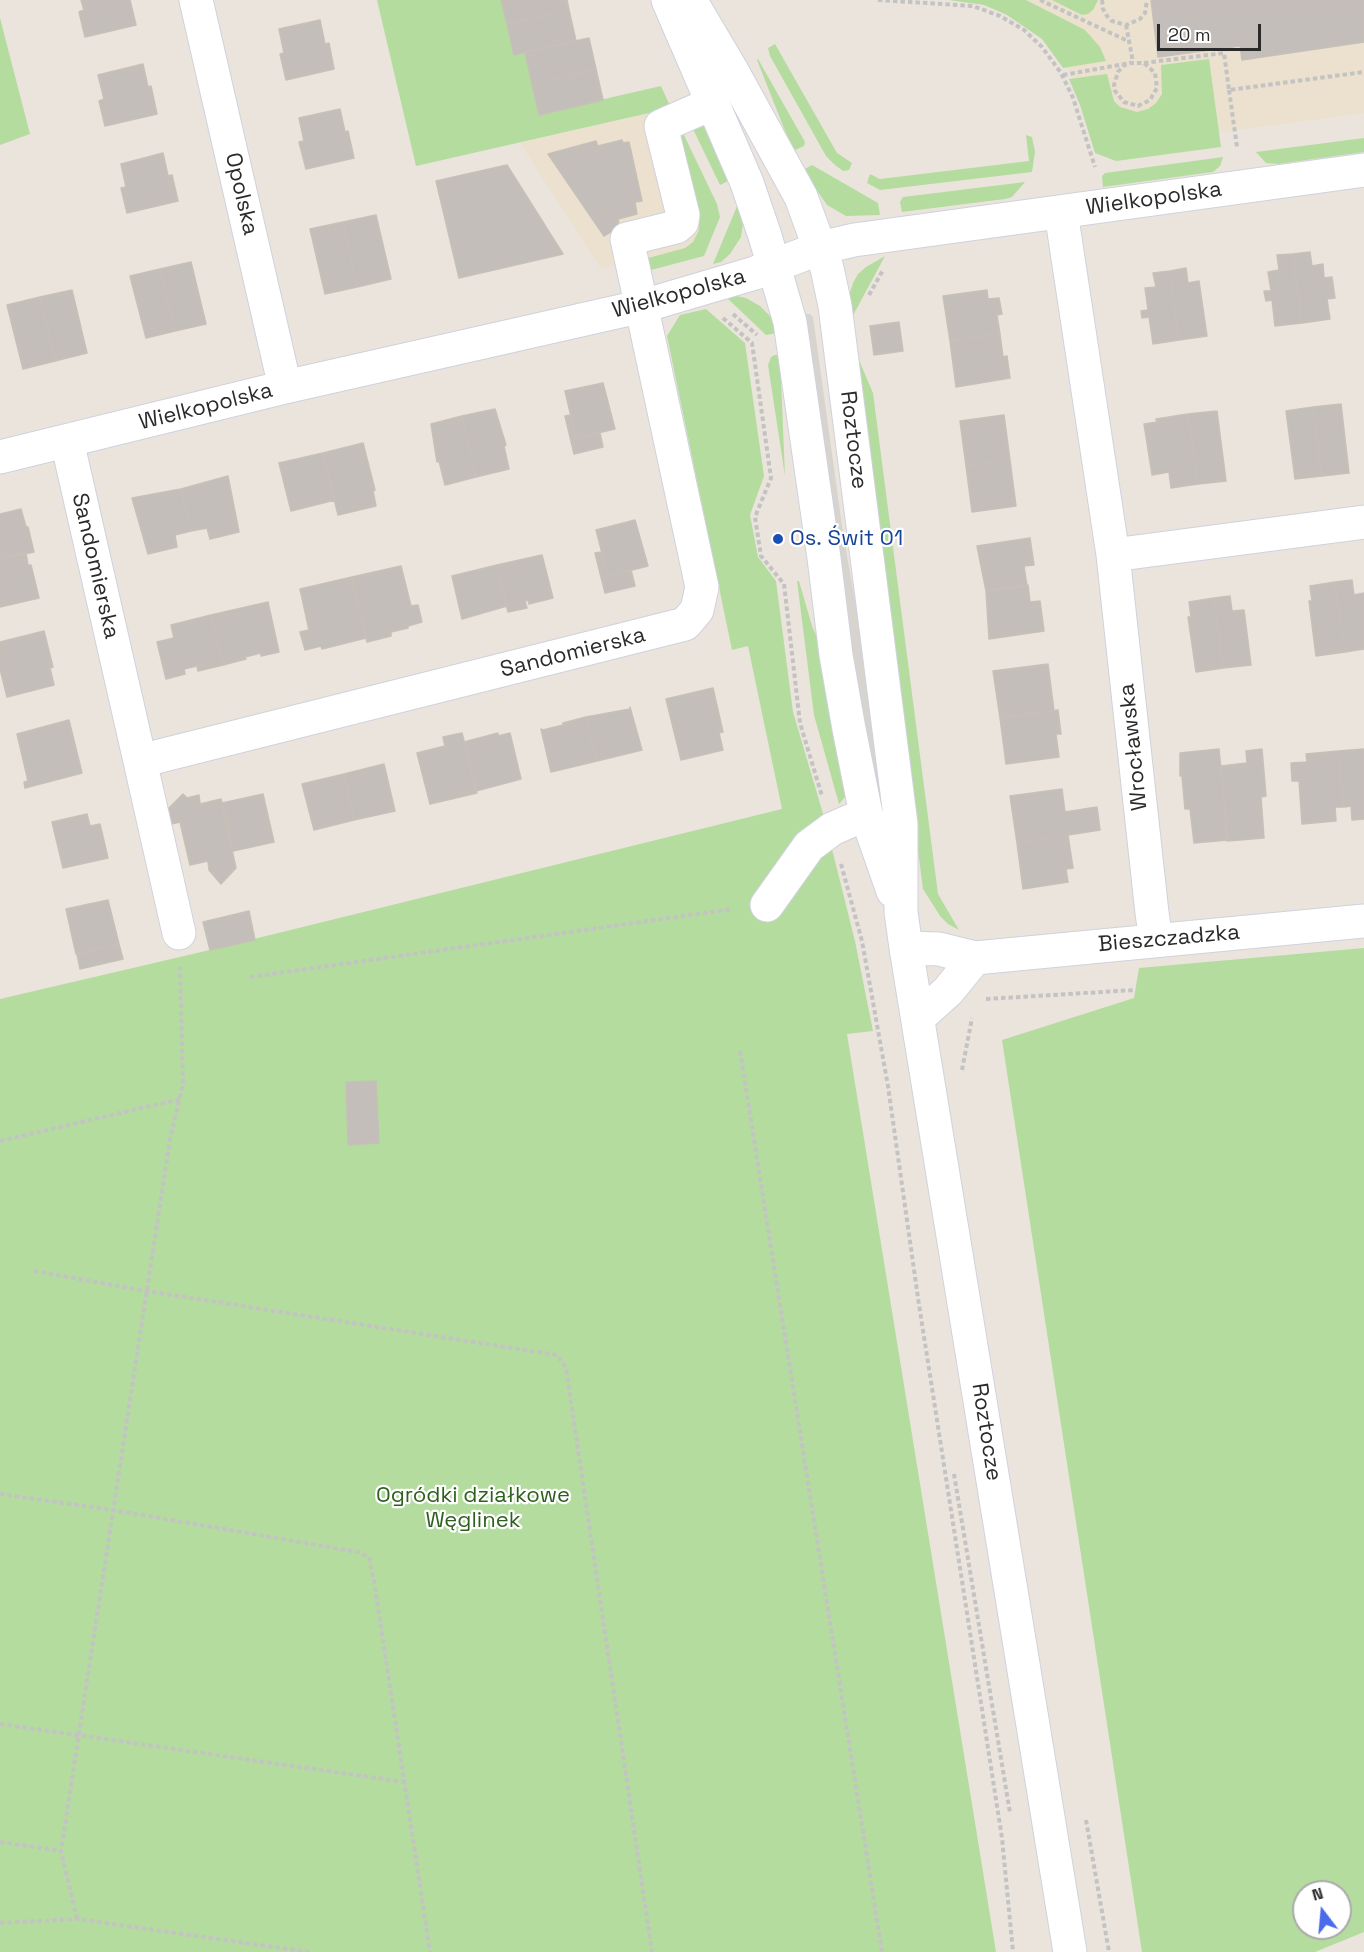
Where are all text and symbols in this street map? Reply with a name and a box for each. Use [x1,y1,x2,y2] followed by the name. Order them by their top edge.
[1160,12,1264,50] scale bar
[1168,23,1211,46] text: 20 m
[219,150,263,238] street label: Opolska
[1084,176,1224,222] street label: Wielkopolska
[609,264,749,324] street label: Wielkopolska
[136,378,276,436] street label: Wielkopolska
[834,389,872,491] street label: Roztocze
[65,491,125,641] street label: Sandomierska
[790,526,903,552] place label: Os. Świt 01
[771,532,785,546] marker: Os. Świt 01
[498,622,648,684] street label: Sandomierska
[1114,682,1154,812] street label: Wrocławska
[1097,920,1241,958] street label: Bieszczadzka
[965,1381,1007,1483] street label: Roztocze
[376,1483,570,1534] park label: Ogródki działkowe Węglinek
[1292,1880,1352,1940] north arrow
[1309,1883,1325,1906] text: N

